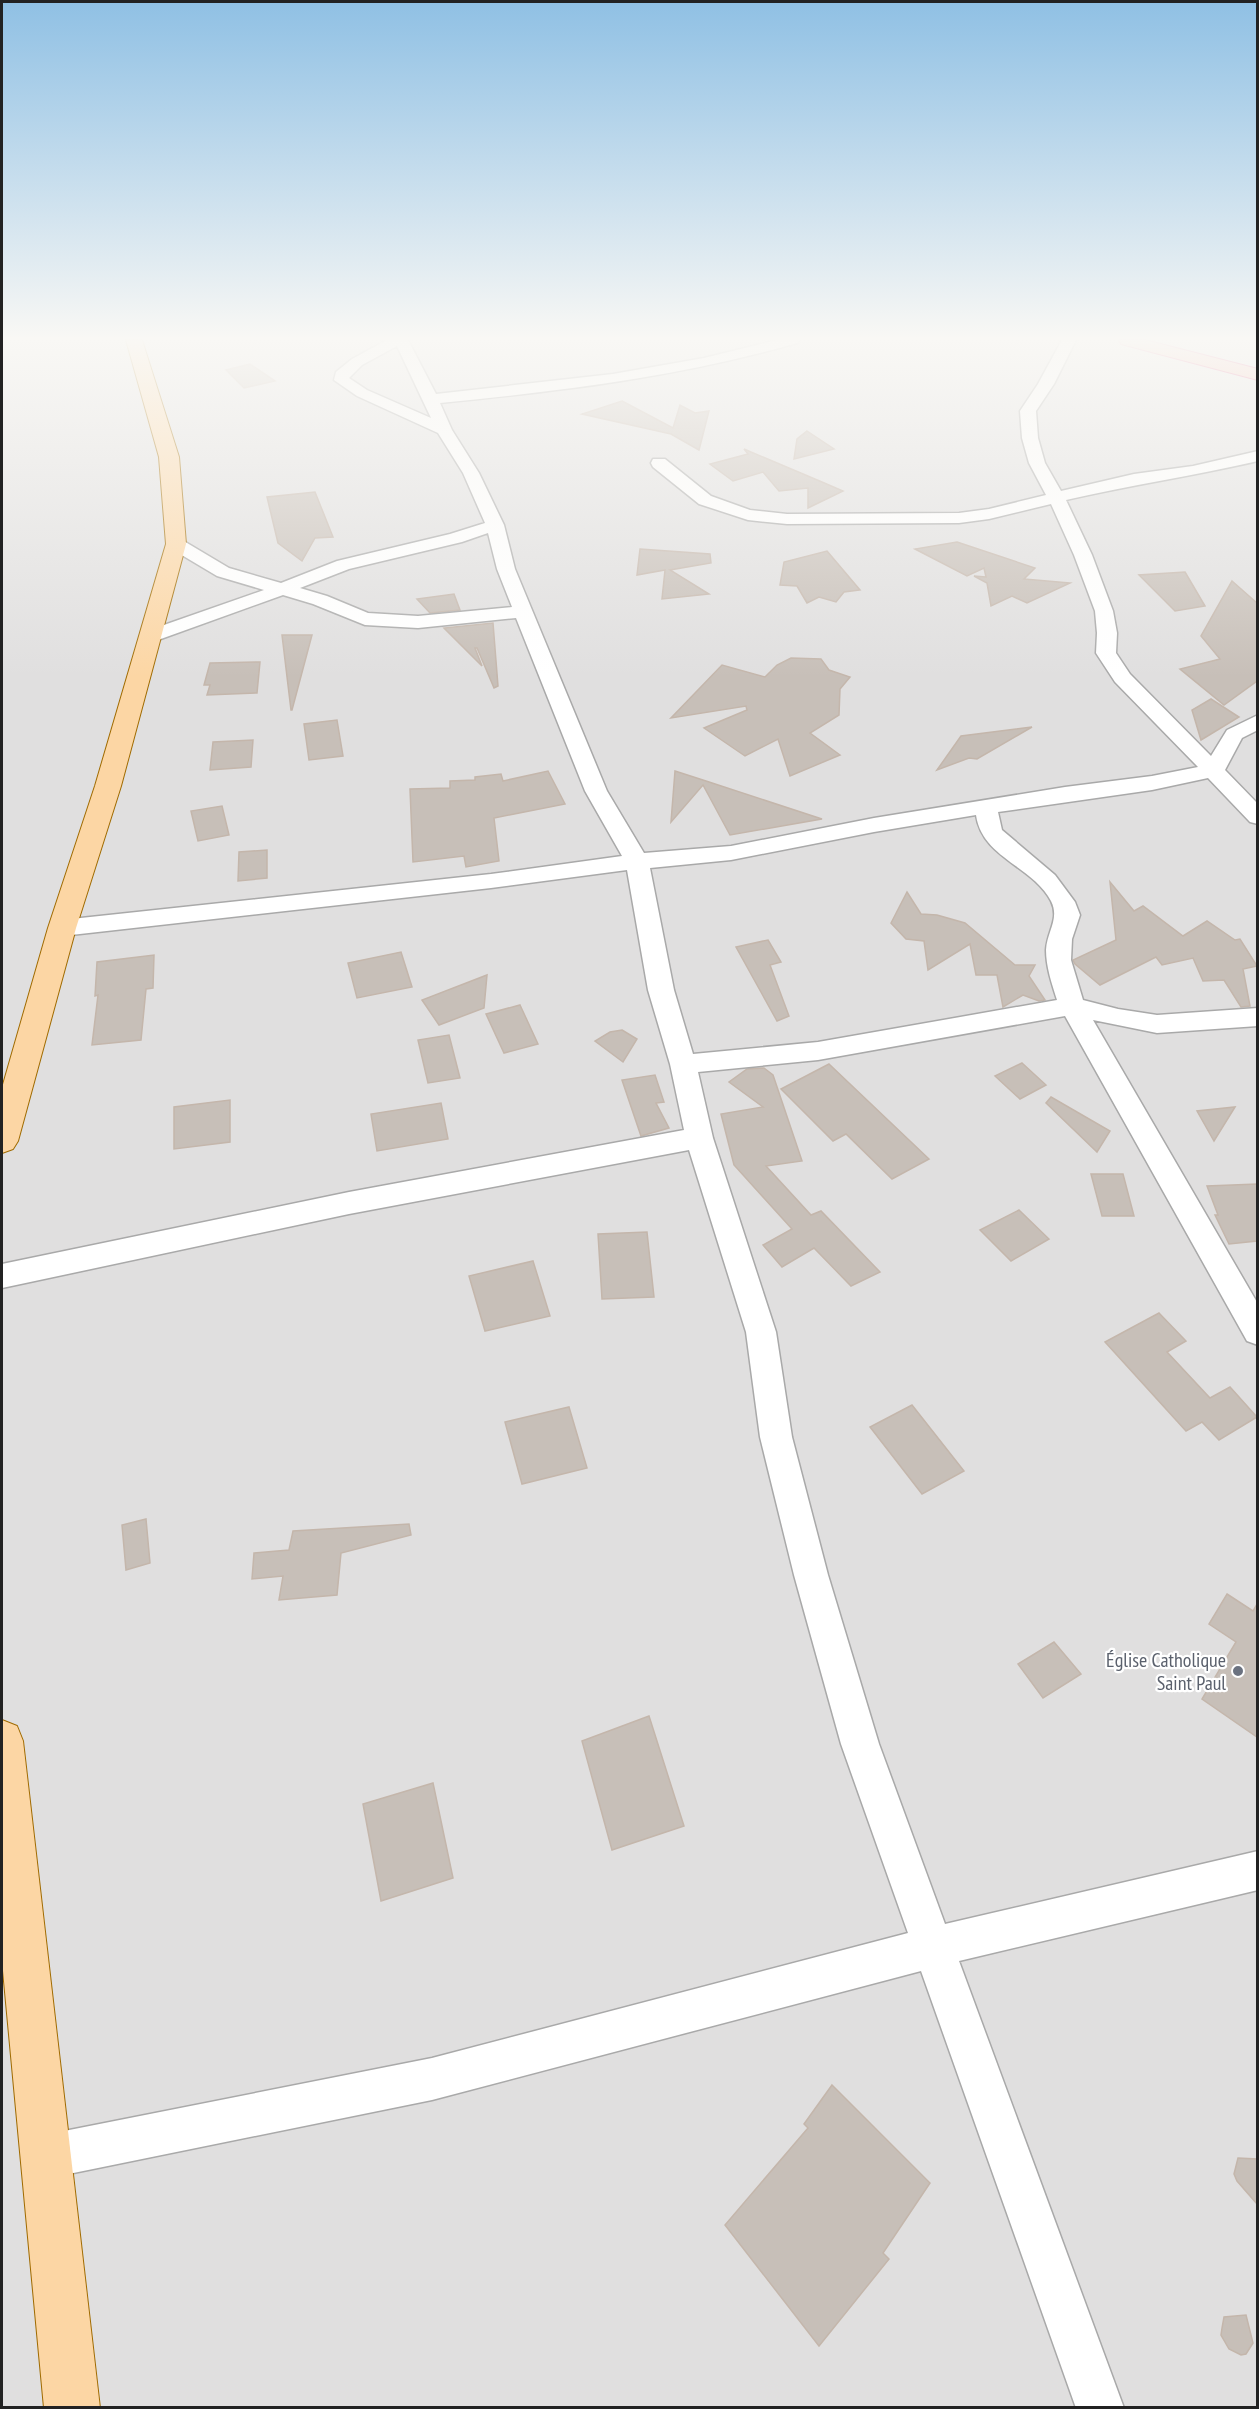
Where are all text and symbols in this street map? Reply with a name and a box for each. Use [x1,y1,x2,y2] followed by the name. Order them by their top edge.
[1106,1647,1226,1696] place label: Église Catholique Saint Paul
[1231,1664,1245,1678] marker: Église Catholique Saint Paul

